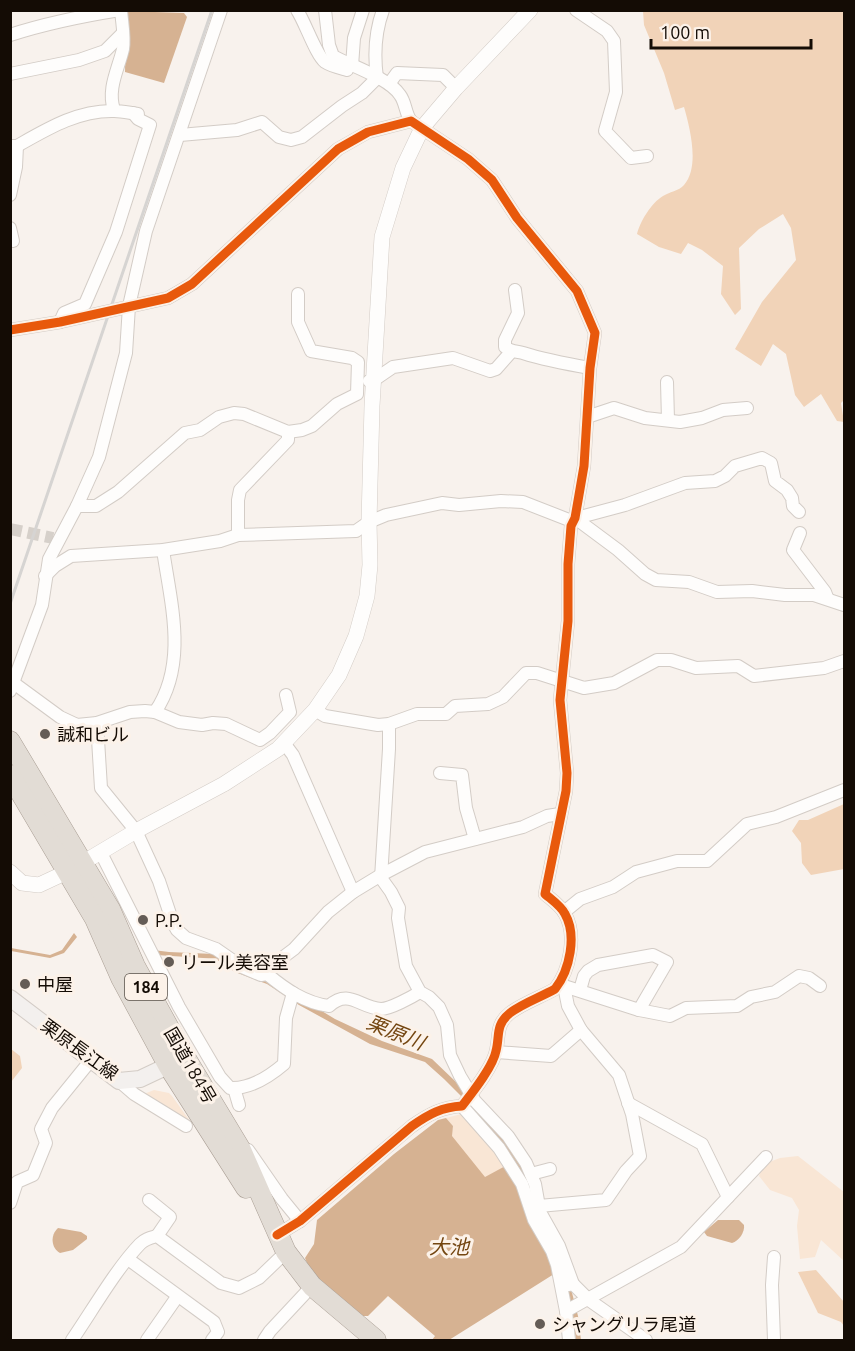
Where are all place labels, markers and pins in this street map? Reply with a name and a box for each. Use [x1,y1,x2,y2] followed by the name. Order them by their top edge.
[57,724,129,744] place label: 誠和ビル
[38,727,52,741] marker: 誠和ビル
[155,910,182,930] place label: P.P.
[136,913,150,927] marker: P.P.
[181,952,289,972] place label: リール美容室
[162,955,176,969] marker: リール美容室
[37,974,73,994] place label: 中屋
[18,977,32,991] marker: 中屋
[552,1314,696,1334] place label: シャングリラ尾道
[533,1317,547,1331] marker: シャングリラ尾道

